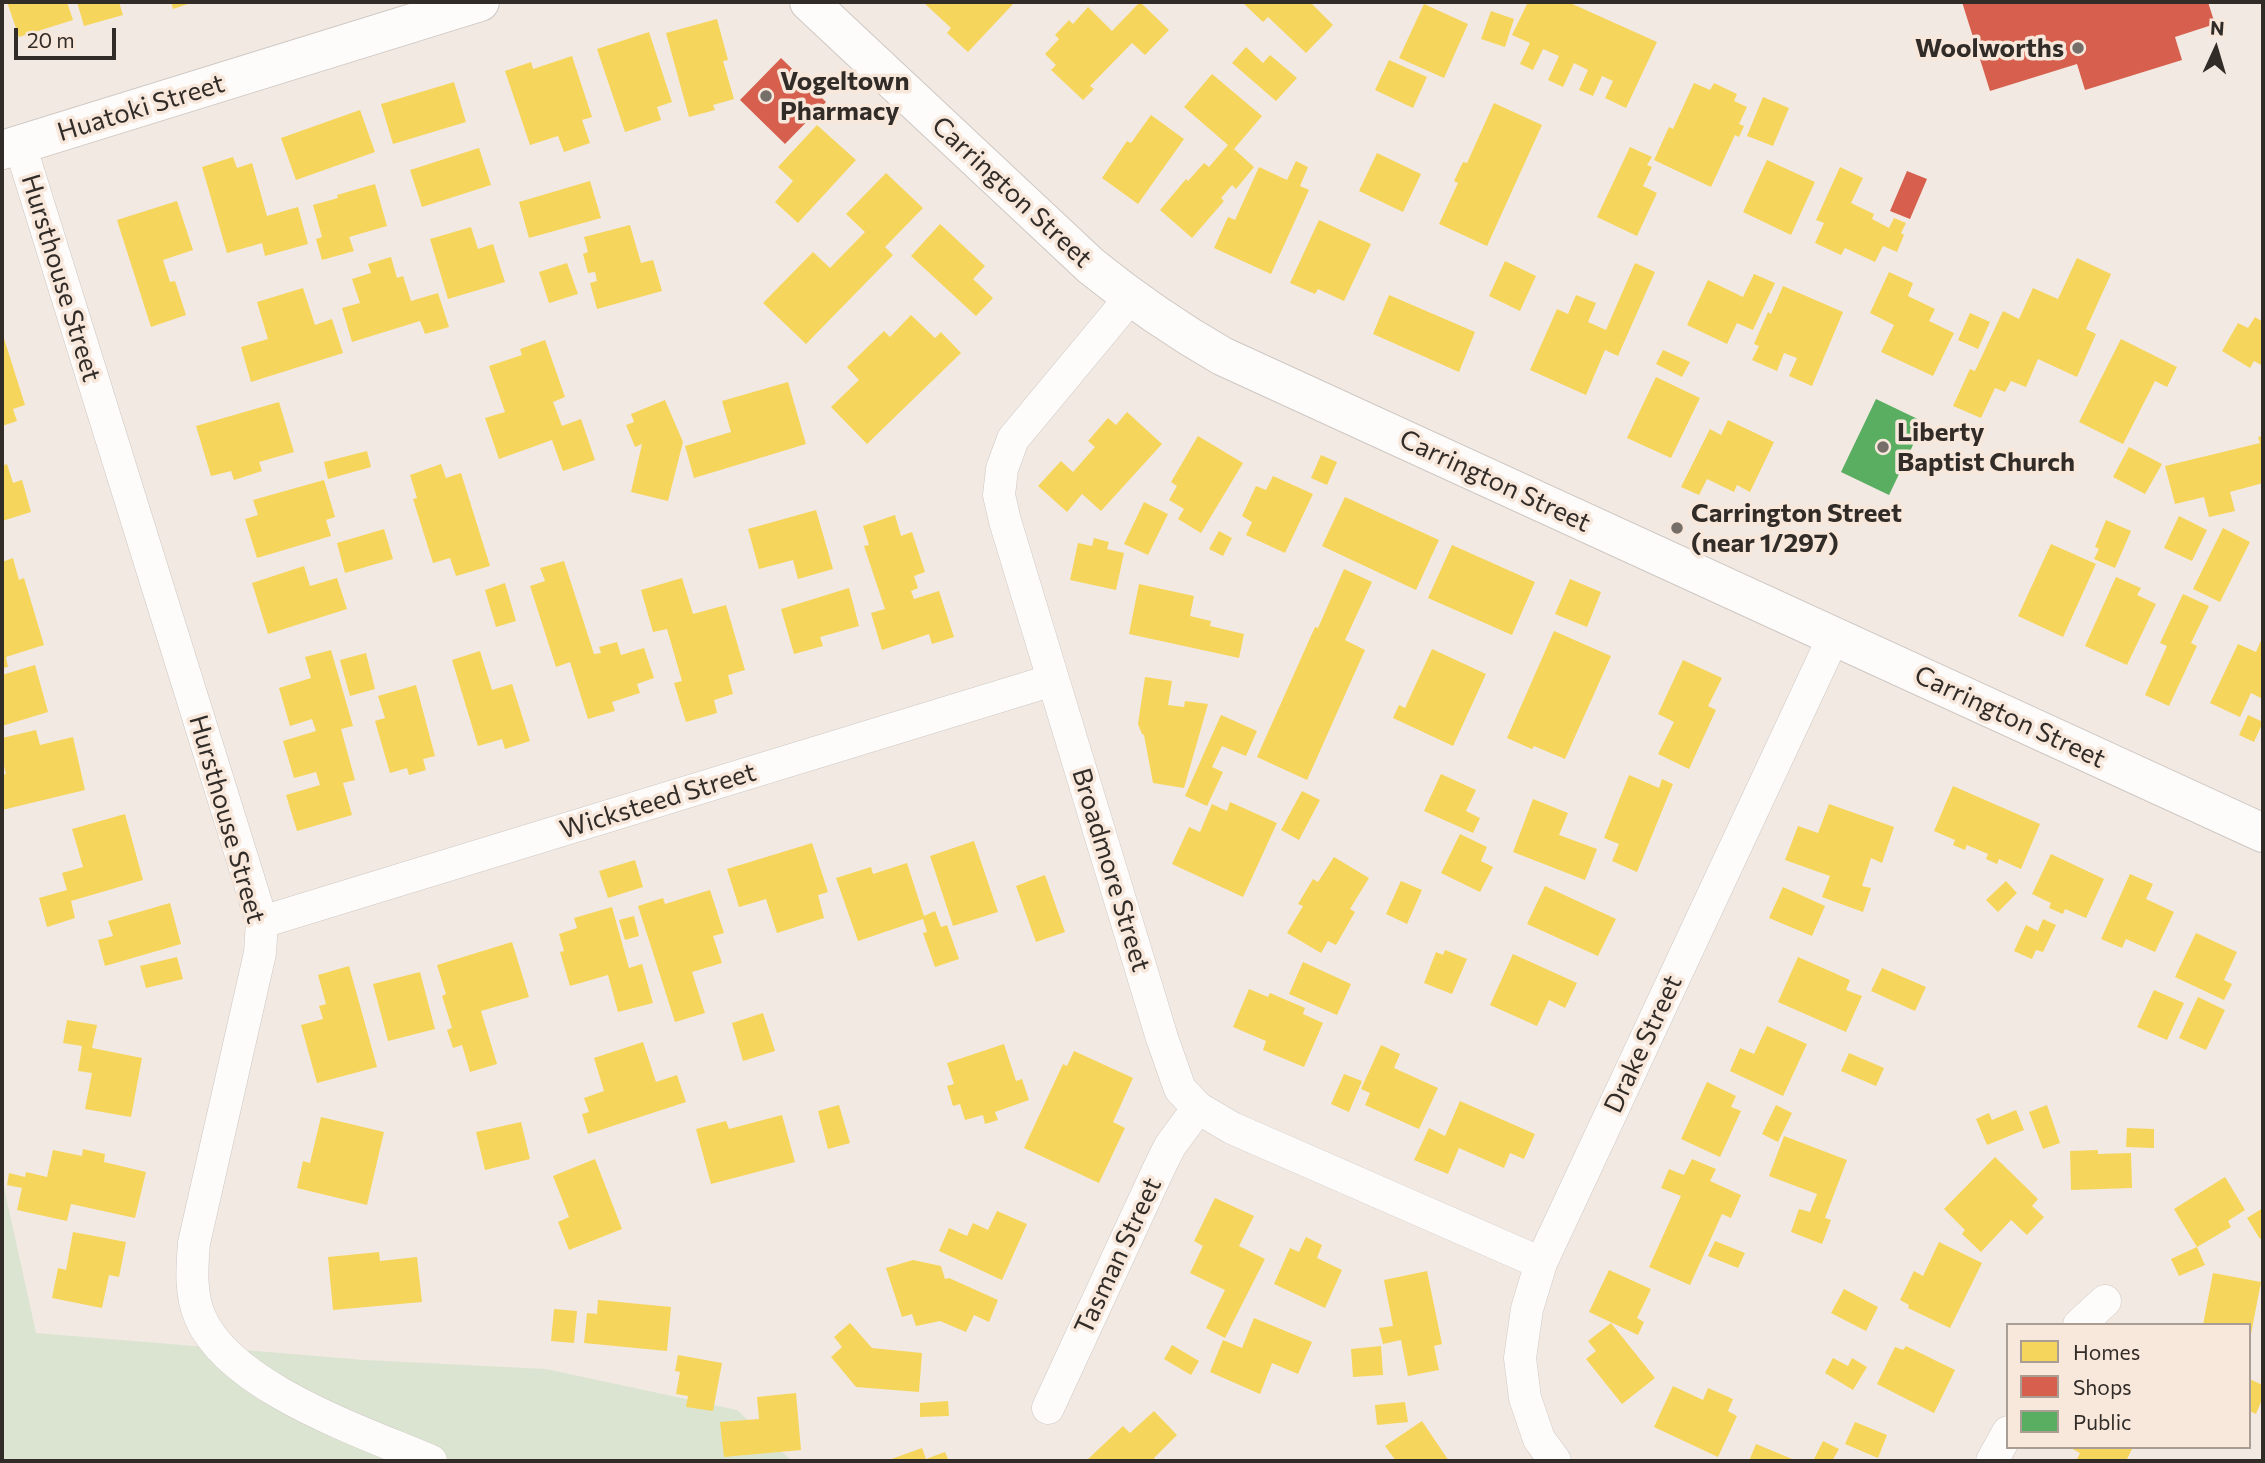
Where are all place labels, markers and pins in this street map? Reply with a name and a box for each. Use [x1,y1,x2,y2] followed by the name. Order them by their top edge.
[1915,32,2064,64] place label: Woolworths
[2070,40,2086,56] marker: Woolworths
[780,65,909,126] place label: Vogeltown Pharmacy
[758,88,774,104] marker: Vogeltown Pharmacy
[1897,416,2075,478] place label: Liberty Baptist Church
[1875,439,1891,455] marker: Liberty Baptist Church
[1691,497,1902,558] place label: Carrington Street (near 1/297)
[1669,520,1685,536] marker: Carrington Street (near 1/297)

